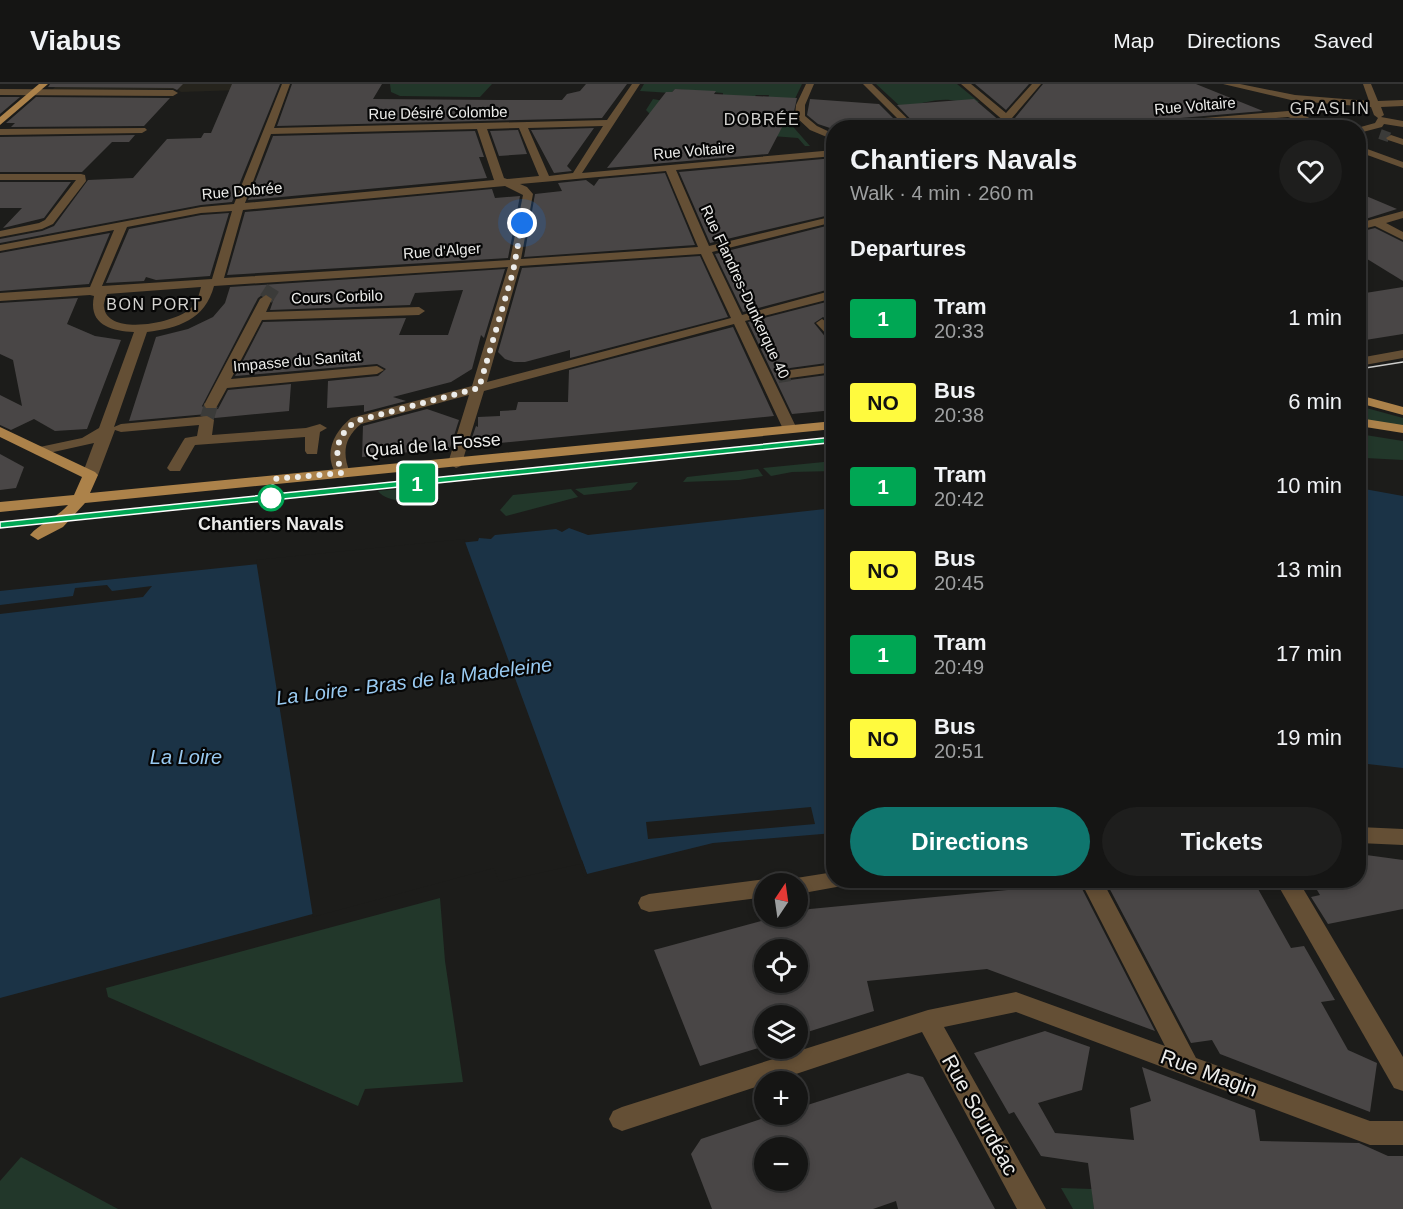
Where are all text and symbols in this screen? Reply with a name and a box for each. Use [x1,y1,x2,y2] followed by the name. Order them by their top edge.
[30,25,121,56] text: Viabus
[1113,29,1154,52] text: Map
[1187,29,1280,52] text: Directions
[1313,29,1373,52] text: Saved
[1154,93,1236,118] street label: Rue Voltaire
[1290,100,1370,117] district label: GRASLIN
[368,103,508,122] street label: Rue Désiré Colombe
[724,110,800,128] district label: DOBRÉE
[653,138,735,163] street label: Rue Voltaire
[1279,140,1342,203] button: heart
[850,144,1077,175] text: Chantiers Navals
[201,179,283,202] street label: Rue Dobrée
[850,182,1034,204] text: Walk · 4 min · 260 m
[698,202,793,381] street label: Rue Flandres-Dunkerque 40
[507,208,537,238] your location
[850,236,966,261] text: Departures
[403,239,481,262] street label: Rue d'Alger
[291,286,383,307] street label: Cours Corbilo
[934,294,987,319] text: Tram
[106,296,202,313] district label: BON PORT
[1288,305,1342,330] text: 1 min
[877,307,889,330] text: 1
[934,320,984,342] text: 20:33
[232,346,362,375] street label: Impasse du Sanitat
[934,378,976,403] text: Bus
[1288,389,1342,414] text: 6 min
[867,391,899,414] text: NO
[934,404,984,426] text: 20:38
[364,429,502,461] street label: Quai de la Fosse
[934,462,987,487] text: Tram
[398,464,436,502] line badge: 1
[411,472,423,495] text: 1
[1276,473,1342,498] text: 10 min
[877,475,889,498] text: 1
[258,485,284,511] marker: Chantiers Navals
[934,488,984,510] text: 20:42
[198,514,344,534] place label: Chantiers Navals
[934,546,976,571] text: Bus
[1276,557,1342,582] text: 13 min
[867,559,899,582] text: NO
[934,572,984,594] text: 20:45
[934,630,987,655] text: Tram
[1276,641,1342,666] text: 17 min
[877,643,889,666] text: 1
[275,653,553,709] water label: La Loire - Bras de la Madeleine
[934,656,984,678] text: 20:49
[934,714,976,739] text: Bus
[1276,725,1342,750] text: 19 min
[867,727,899,750] text: NO
[934,740,984,762] text: 20:51
[150,746,222,768] water label: La Loire
[850,807,1090,876] button: Directions
[1102,807,1342,876] button: Tickets
[754,873,808,927] north arrow
[754,873,808,1191] map controls
[754,939,808,993] button: locate
[754,1005,808,1059] button: layers
[1158,1044,1261,1101] street label: Rue Magin
[938,1050,1023,1179] street label: Rue Sourdéac
[754,1071,808,1125] button: +
[754,1137,808,1191] button: −

